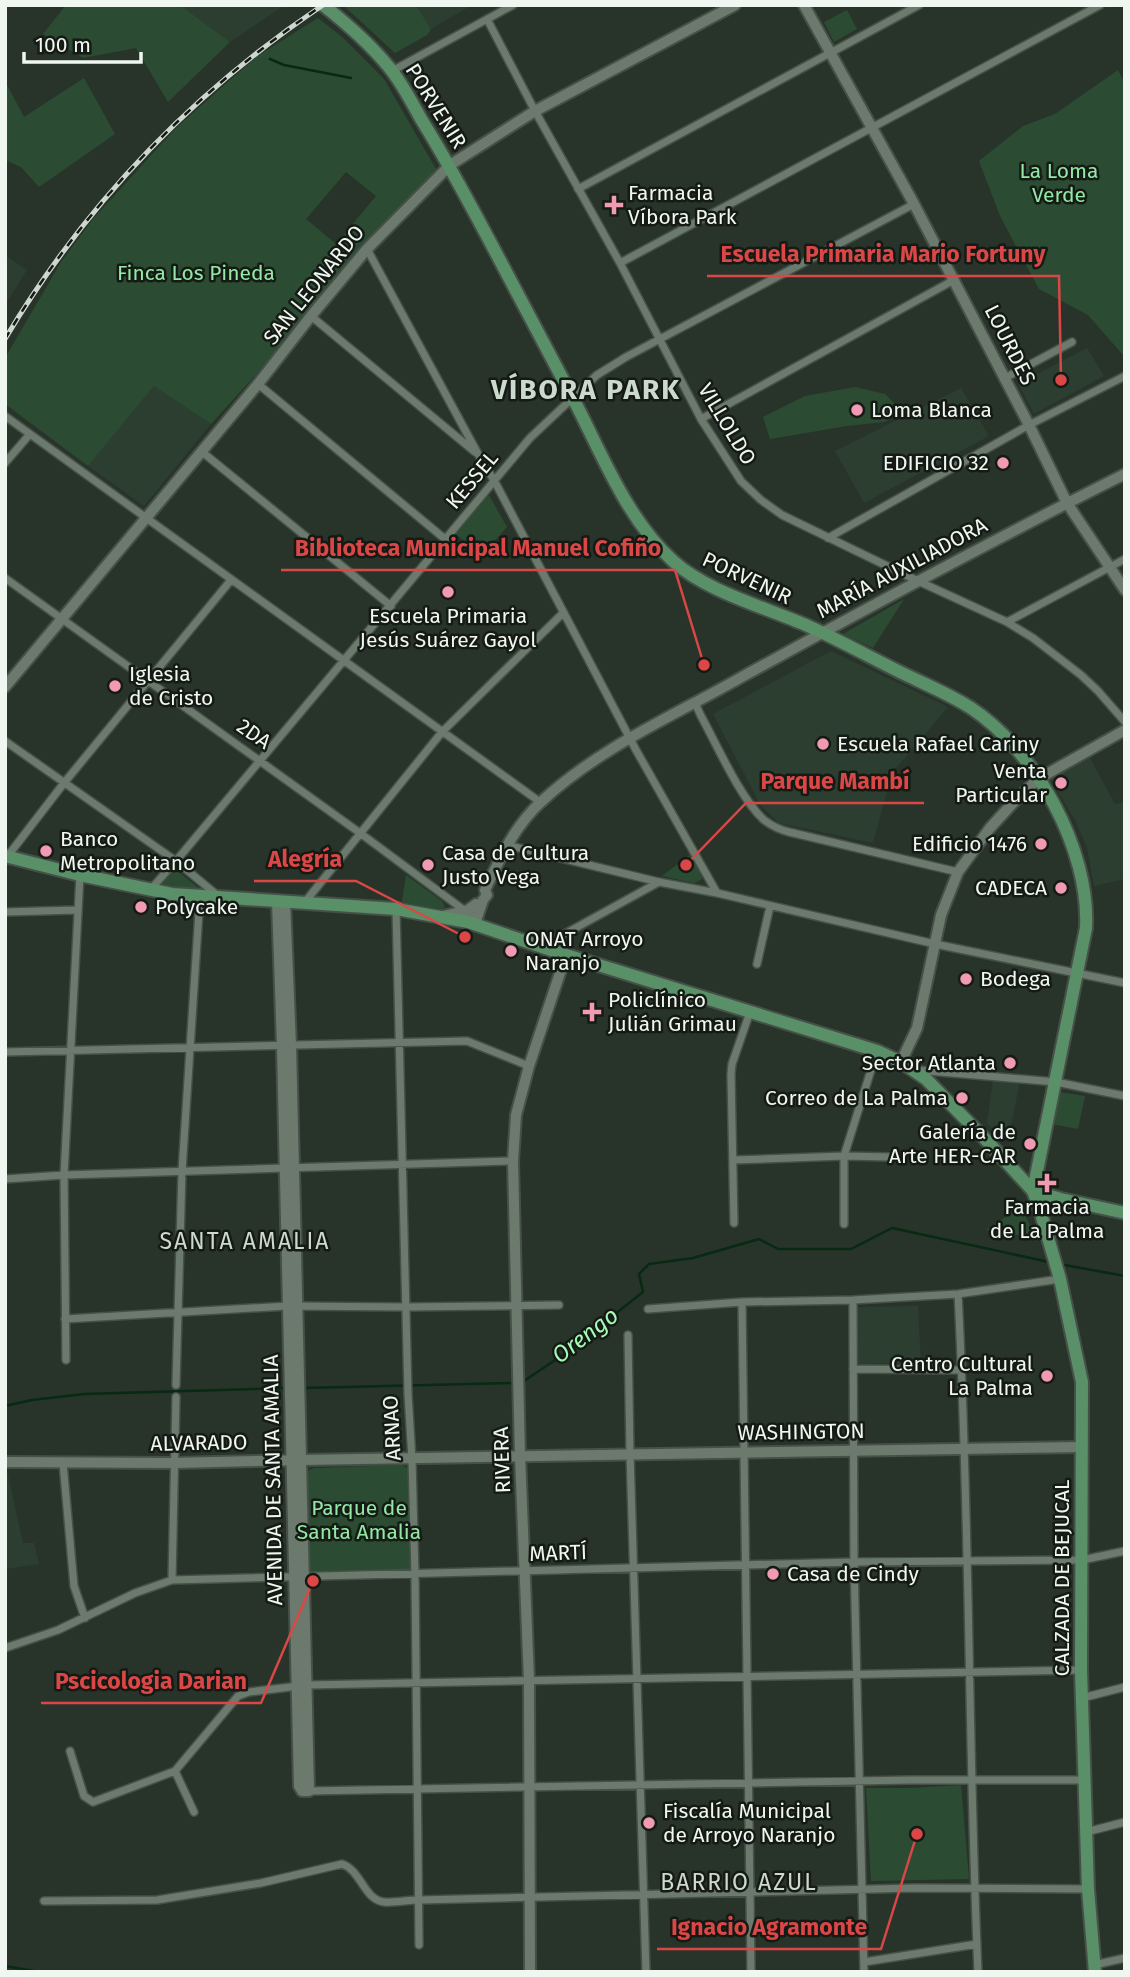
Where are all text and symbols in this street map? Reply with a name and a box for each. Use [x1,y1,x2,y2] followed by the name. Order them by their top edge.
[24,21,142,65] scale bar
[35,32,91,58] text: 100 m
[400,59,472,154] street label: PORVENIR
[1020,158,1098,208] park label: La Loma Verde
[628,180,737,230] place label: Farmacia Víbora Park
[606,197,622,213] marker: Farmacia Víbora Park
[258,220,370,350] street label: SAN LEONARDO
[707,232,1059,276] callout: Escuela Primaria Mario Fortuny
[721,240,1046,268] text: Escuela Primaria Mario Fortuny
[117,260,275,286] park label: Finca Los Pineda
[979,300,1041,390] street label: LOURDES
[490,372,681,406] district label: VÍBORA PARK
[692,378,762,470] street label: VILLOLDO
[871,397,992,423] place label: Loma Blanca
[849,402,865,418] marker: Loma Blanca
[440,445,504,514] street label: KESSEL
[883,450,989,476] place label: EDIFICIO 32
[995,455,1011,471] marker: EDIFICIO 32
[812,512,992,624] street label: MARÍA AUXILIADORA
[281,526,675,570] callout: Biblioteca Municipal Manuel Cofiño
[295,534,661,562] text: Biblioteca Municipal Manuel Cofiño
[698,546,796,610] street label: PORVENIR
[440,584,456,600] marker: Escuela Primaria Jesús Suárez Gayol
[360,603,536,653] place label: Escuela Primaria Jesús Suárez Gayol
[129,661,213,711] place label: Iglesia de Cristo
[107,678,123,694] marker: Iglesia de Cristo
[232,713,276,755] street label: 2DA
[837,731,1040,757] place label: Escuela Rafael Cariny
[815,736,831,752] marker: Escuela Rafael Cariny
[955,758,1047,808] place label: Venta Particular
[746,759,924,803] callout: Parque Mambí
[760,767,910,795] text: Parque Mambí
[1053,775,1069,791] marker: Venta Particular
[60,826,195,876] place label: Banco Metropolitano
[912,831,1027,857] place label: Edificio 1476
[1033,836,1049,852] marker: Edificio 1476
[254,837,356,881] callout: Alegría
[442,840,589,890] place label: Casa de Cultura Justo Vega
[38,843,54,859] marker: Banco Metropolitano
[267,845,342,873] text: Alegría
[420,857,436,873] marker: Casa de Cultura Justo Vega
[975,875,1047,901] place label: CADECA
[1053,880,1069,896] marker: CADECA
[155,894,238,920] place label: Polycake
[133,899,149,915] marker: Polycake
[525,926,644,976] place label: ONAT Arroyo Naranjo
[503,943,519,959] marker: ONAT Arroyo Naranjo
[980,966,1051,992] place label: Bodega
[958,971,974,987] marker: Bodega
[608,987,737,1037] place label: Policlínico Julián Grimau
[582,1002,602,1022] marker: Policlínico Julián Grimau
[862,1050,996,1076] place label: Sector Atlanta
[1002,1055,1018,1071] marker: Sector Atlanta
[765,1085,948,1111] place label: Correo de La Palma
[954,1090,970,1106] marker: Correo de La Palma
[889,1119,1016,1169] place label: Galería de Arte HER-CAR
[1022,1136,1038,1152] marker: Galería de Arte HER-CAR
[1039,1175,1055,1191] marker: Farmacia de La Palma
[990,1194,1104,1244] place label: Farmacia de La Palma
[160,1227,331,1255] district label: SANTA AMALIA
[546,1301,624,1369] water label: Orengo
[891,1351,1033,1401] place label: Centro Cultural La Palma
[258,1354,288,1606] street label: AVENIDA DE SANTA AMALIA
[1039,1368,1055,1384] marker: Centro Cultural La Palma
[377,1395,407,1461] street label: ARNAO
[737,1418,865,1446] street label: WASHINGTON
[488,1426,516,1494] street label: RIVERA
[150,1429,248,1457] street label: ALVARADO
[1049,1479,1075,1676] street label: CALZADA DE BEJUCAL
[297,1495,421,1545] park label: Parque de Santa Amalia
[529,1539,587,1567] street label: MARTÍ
[787,1561,919,1587] place label: Casa de Cindy
[765,1566,781,1582] marker: Casa de Cindy
[41,1659,261,1703] callout: Pscicologia Darian
[55,1667,247,1695] text: Pscicologia Darian
[663,1798,835,1848] place label: Fiscalía Municipal de Arroyo Naranjo
[641,1815,657,1831] marker: Fiscalía Municipal de Arroyo Naranjo
[660,1868,818,1896] district label: BARRIO AZUL
[657,1905,881,1949] callout: Ignacio Agramonte
[671,1913,867,1941] text: Ignacio Agramonte

